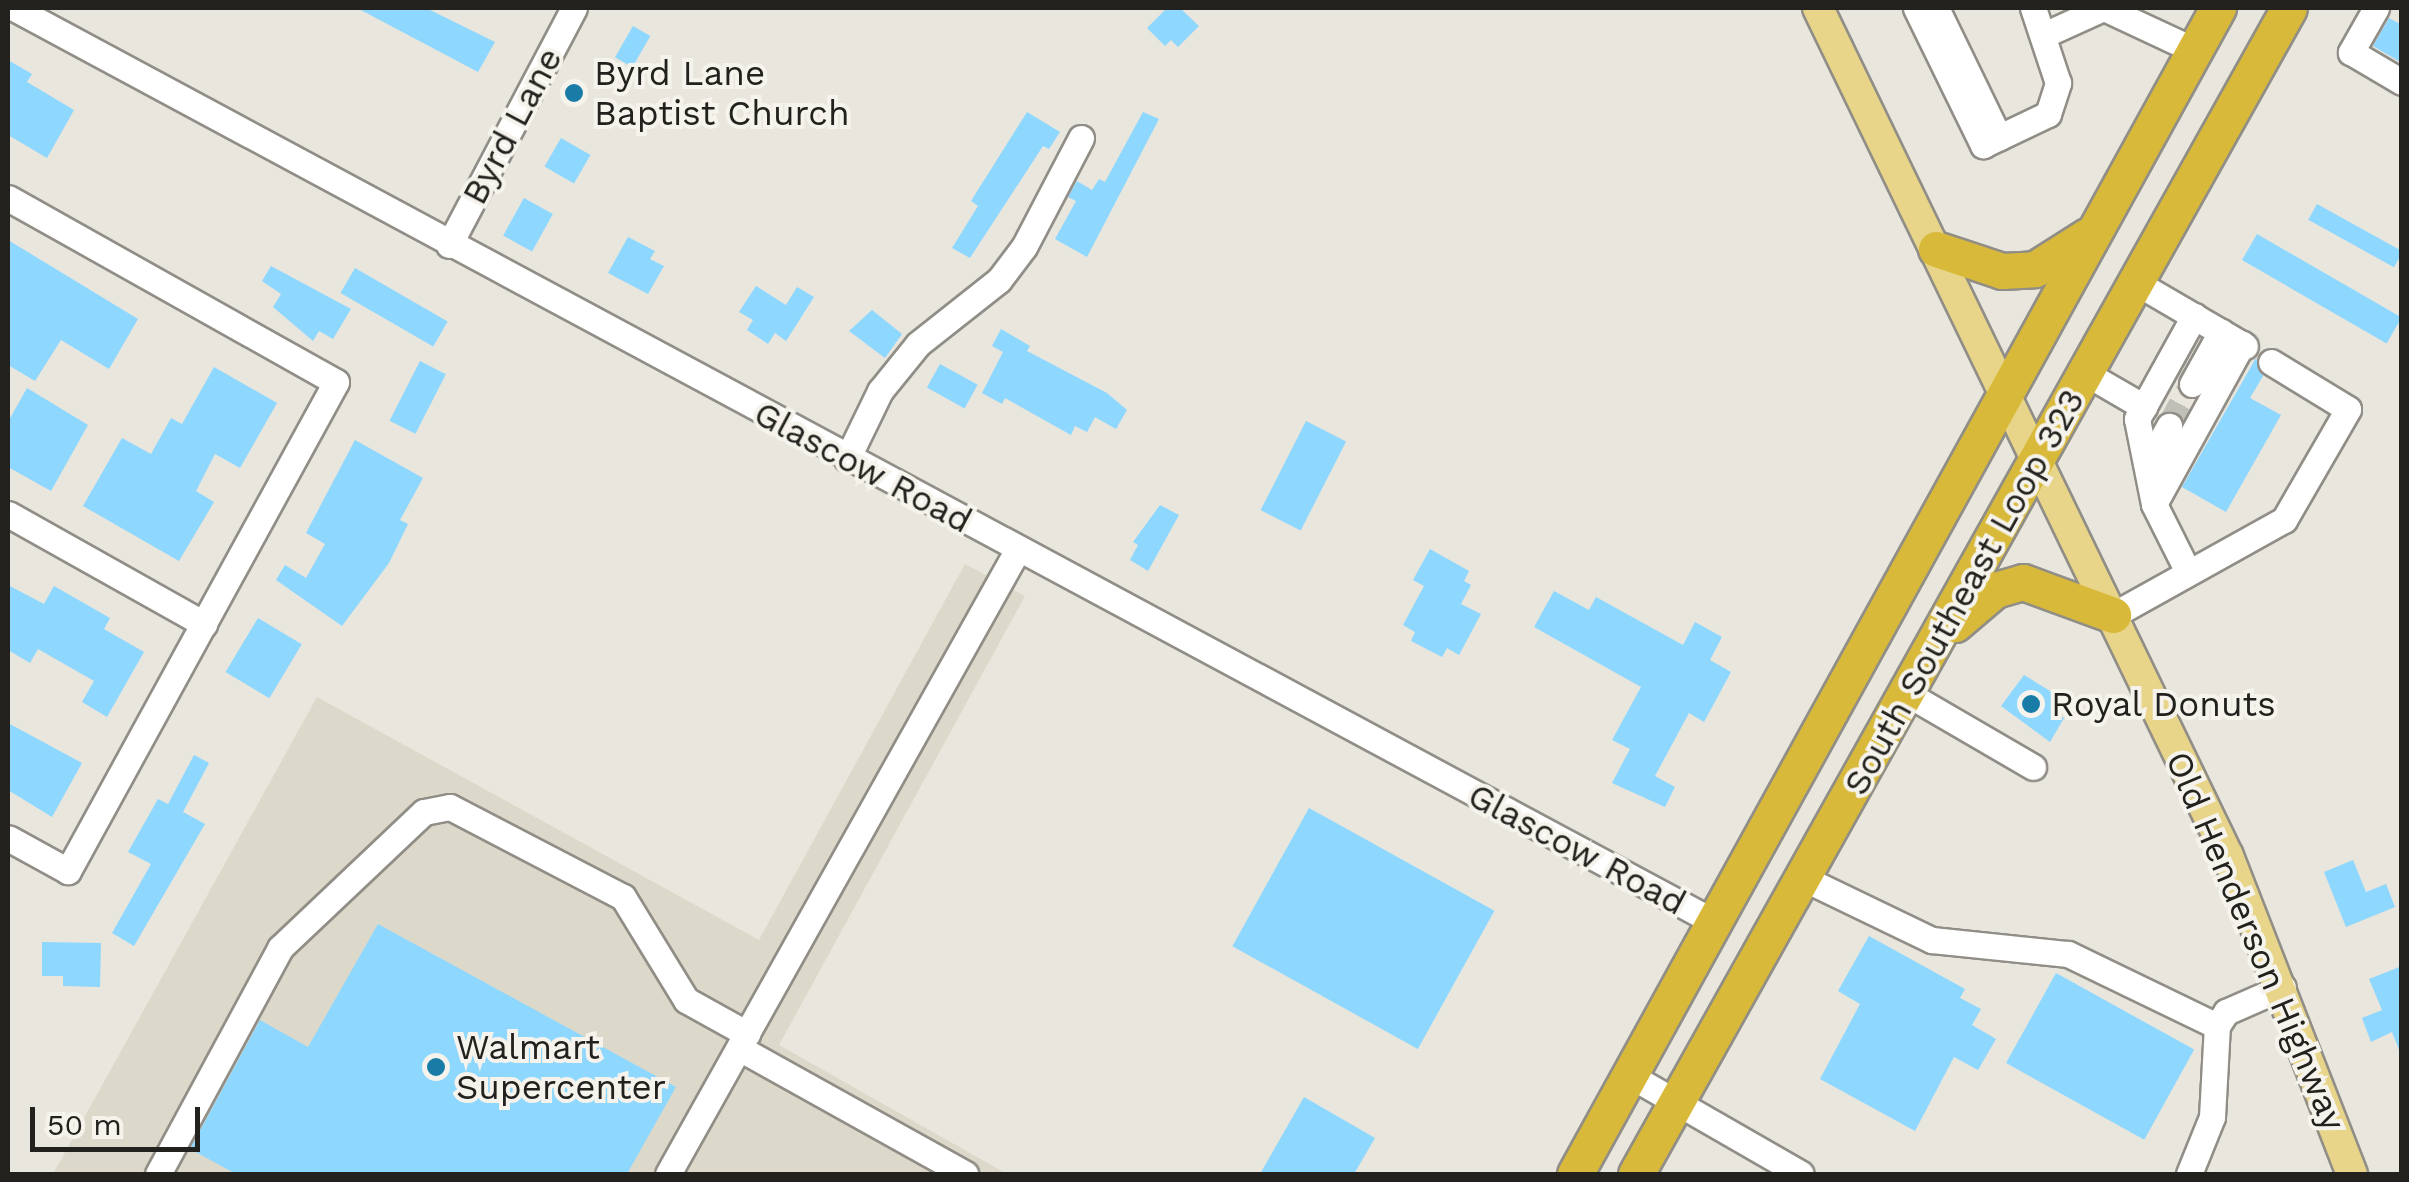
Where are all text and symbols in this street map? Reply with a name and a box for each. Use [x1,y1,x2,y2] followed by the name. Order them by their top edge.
[453,41,571,211] street label: Byrd Lane
[594,52,850,134] place label: Byrd Lane Baptist Church
[563,82,585,104] marker: Byrd Lane Baptist Church
[1835,382,2093,802] street label: South Southeast Loop 323
[747,392,979,542] street label: Glascow Road
[2051,683,2277,725] place label: Royal Donuts
[2020,693,2042,715] marker: Royal Donuts
[2157,745,2355,1137] street label: Old Henderson Highway
[1461,774,1693,924] street label: Glascow Road
[456,1026,666,1108] place label: Walmart Supercenter
[425,1056,447,1078] marker: Walmart Supercenter
[35,1087,205,1149] scale bar
[47,1107,122,1142] text: 50 m

